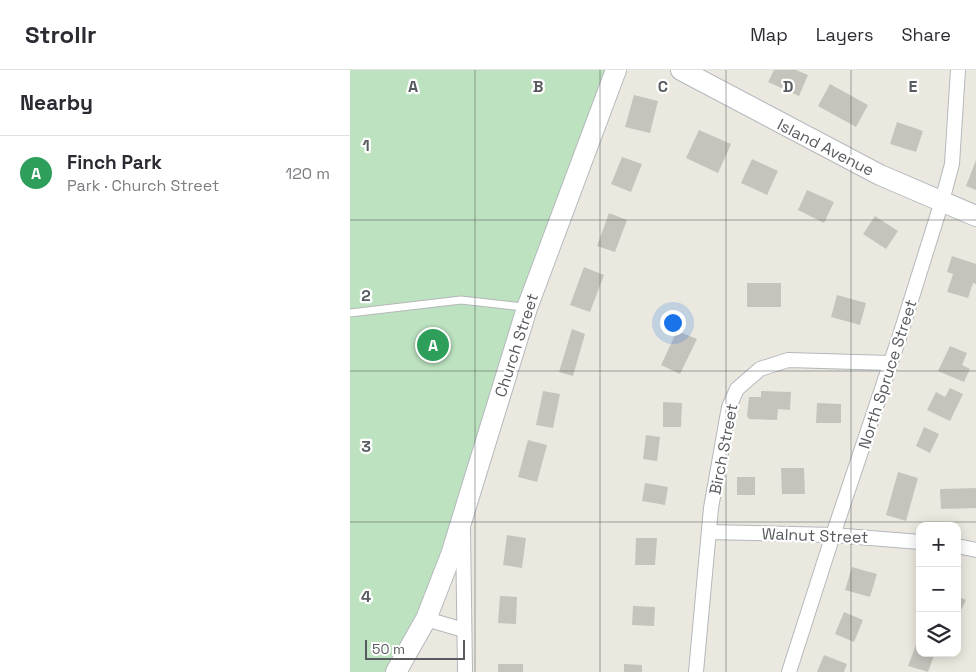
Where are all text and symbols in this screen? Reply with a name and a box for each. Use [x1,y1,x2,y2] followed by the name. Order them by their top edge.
[25,19,97,50] text: Strollr
[750,23,788,46] text: Map
[816,23,873,46] text: Layers
[901,23,951,46] text: Share
[408,76,418,97] text: A
[533,76,543,97] text: B
[658,76,668,97] text: C
[783,76,793,97] text: D
[909,76,918,97] text: E
[20,89,93,116] text: Nearby
[774,114,878,181] street label: Island Avenue
[362,135,370,156] text: 1
[67,150,162,175] text: Finch Park
[31,163,41,184] text: A
[286,163,330,184] text: 120 m
[67,175,219,196] text: Park · Church Street
[361,285,371,306] text: 2
[490,291,543,400] street label: Church Street
[853,297,922,451] street label: North Spruce Street
[660,310,686,336] your location
[417,326,449,364] pin: A
[704,402,743,497] street label: Birch Street
[361,436,371,457] text: 3
[916,522,961,657] map controls
[916,522,961,567] button: +
[761,523,869,548] street label: Walnut Street
[916,567,961,612] button: −
[361,586,371,607] text: 4
[916,612,961,657] button: layers
[365,637,465,660] scale bar
[372,640,405,658] text: 50 m

